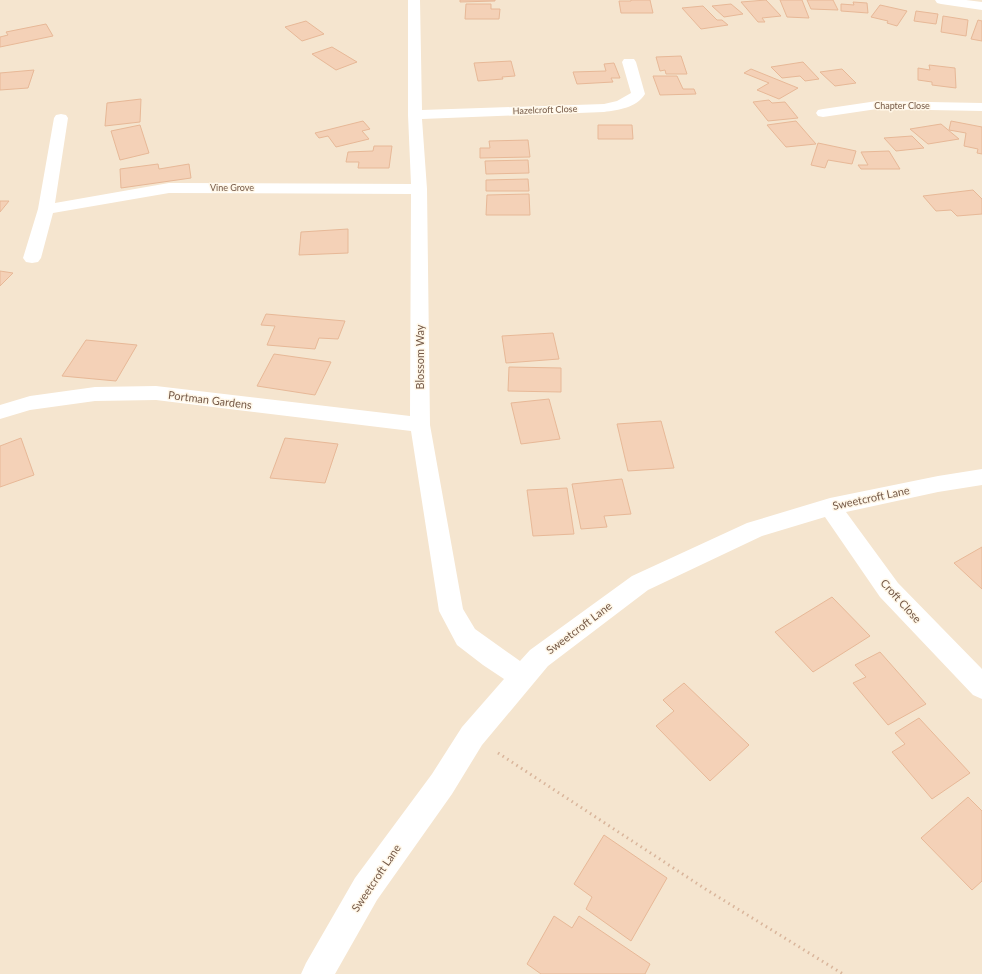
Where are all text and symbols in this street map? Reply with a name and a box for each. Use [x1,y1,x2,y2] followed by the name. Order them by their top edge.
[874,100,930,111] street label: Chapter Close
[512,103,578,116] street label: Hazelcroft Close
[210,182,254,193] street label: Vine Grove
[413,324,426,390] street label: Blossom Way
[168,388,253,411] street label: Portman Gardens
[831,483,911,512] street label: Sweetcroft Lane
[878,576,924,625] street label: Croft Close
[543,599,614,656] street label: Sweetcroft Lane
[348,841,403,914] street label: Sweetcroft Lane

